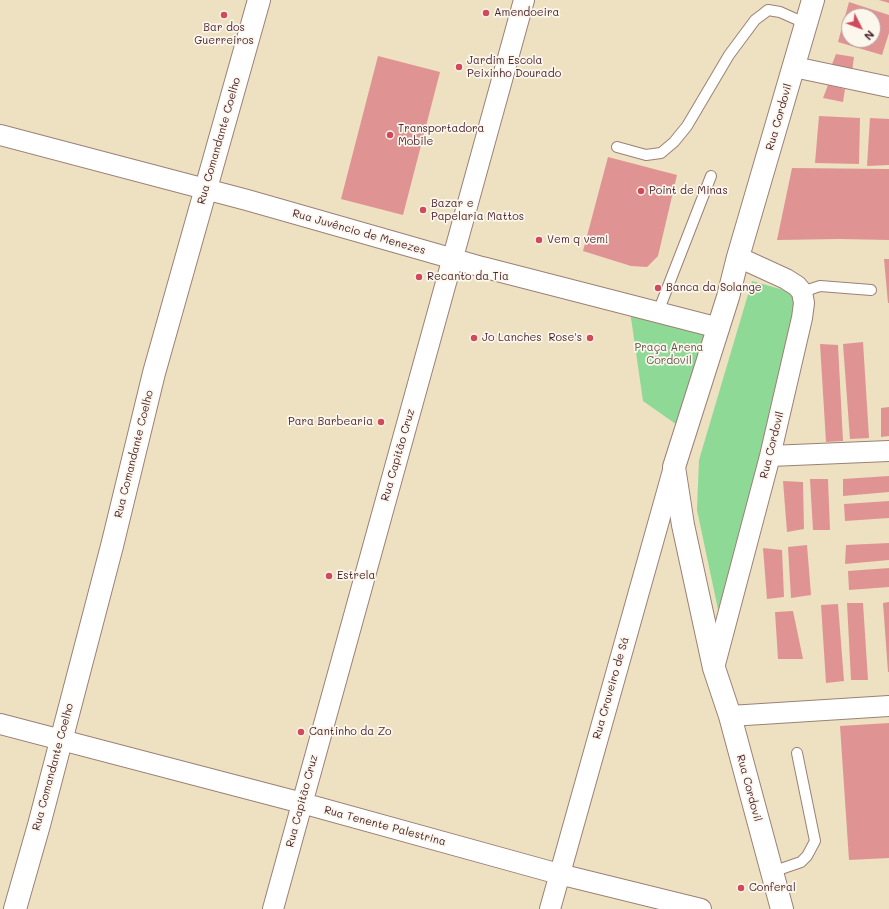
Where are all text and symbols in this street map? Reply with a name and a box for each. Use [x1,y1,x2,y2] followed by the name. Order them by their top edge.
[494,6,559,20] place label: Amendoeira
[481,8,491,18] marker: Amendoeira
[841,8,881,48] north arrow
[219,10,229,20] marker: Bar dos Guerreiros
[194,21,254,47] place label: Bar dos Guerreiros
[861,28,878,44] text: N
[467,54,561,80] place label: Jardim Escola Peixinho Dourado
[454,62,464,72] marker: Jardim Escola Peixinho Dourado
[195,76,243,206] street label: Rua Comandante Coelho
[763,82,795,152] street label: Rua Cordovil
[398,122,484,148] place label: Transportadora Mobile
[385,130,395,140] marker: Transportadora Mobile
[649,184,728,198] place label: Point de Minas
[636,186,646,196] marker: Point de Minas
[431,197,524,223] place label: Bazar e Papelaria Mattos
[418,205,428,215] marker: Bazar e Papelaria Mattos
[291,207,427,257] street label: Rua Juvêncio de Menezes
[547,233,608,247] place label: Vem q vem!
[534,235,544,245] marker: Vem q vem!
[427,270,509,284] place label: Recanto da Tia
[414,272,424,282] marker: Recanto da Tia
[666,281,762,295] place label: Banca da Solange
[653,283,663,293] marker: Banca da Solange
[482,331,542,345] place label: Jo Lanches
[548,331,582,345] place label: Rose's
[469,333,479,343] marker: Jo Lanches
[585,333,595,343] marker: Rose's
[635,341,703,367] park label: Praça Arena Cordovil
[112,389,156,519] street label: Rua Comandante Coelho
[378,407,418,503] street label: Rua Capitão Cruz
[757,410,787,480] street label: Rua Cordovil
[288,415,373,429] place label: Para Barbearia
[376,417,386,427] marker: Para Barbearia
[337,569,375,583] place label: Estrela
[324,571,334,581] marker: Estrela
[590,635,632,741] street label: Rua Craveiro de Sá
[30,702,76,832] street label: Rua Comandante Coelho
[309,725,392,739] place label: Cantinho da Zo
[296,727,306,737] marker: Cantinho da Zo
[283,753,321,849] street label: Rua Capitão Cruz
[734,753,764,823] street label: Rua Cordovil
[323,803,447,849] street label: Rua Tenente Palestrina
[749,881,796,895] place label: Conferal
[736,883,746,893] marker: Conferal

